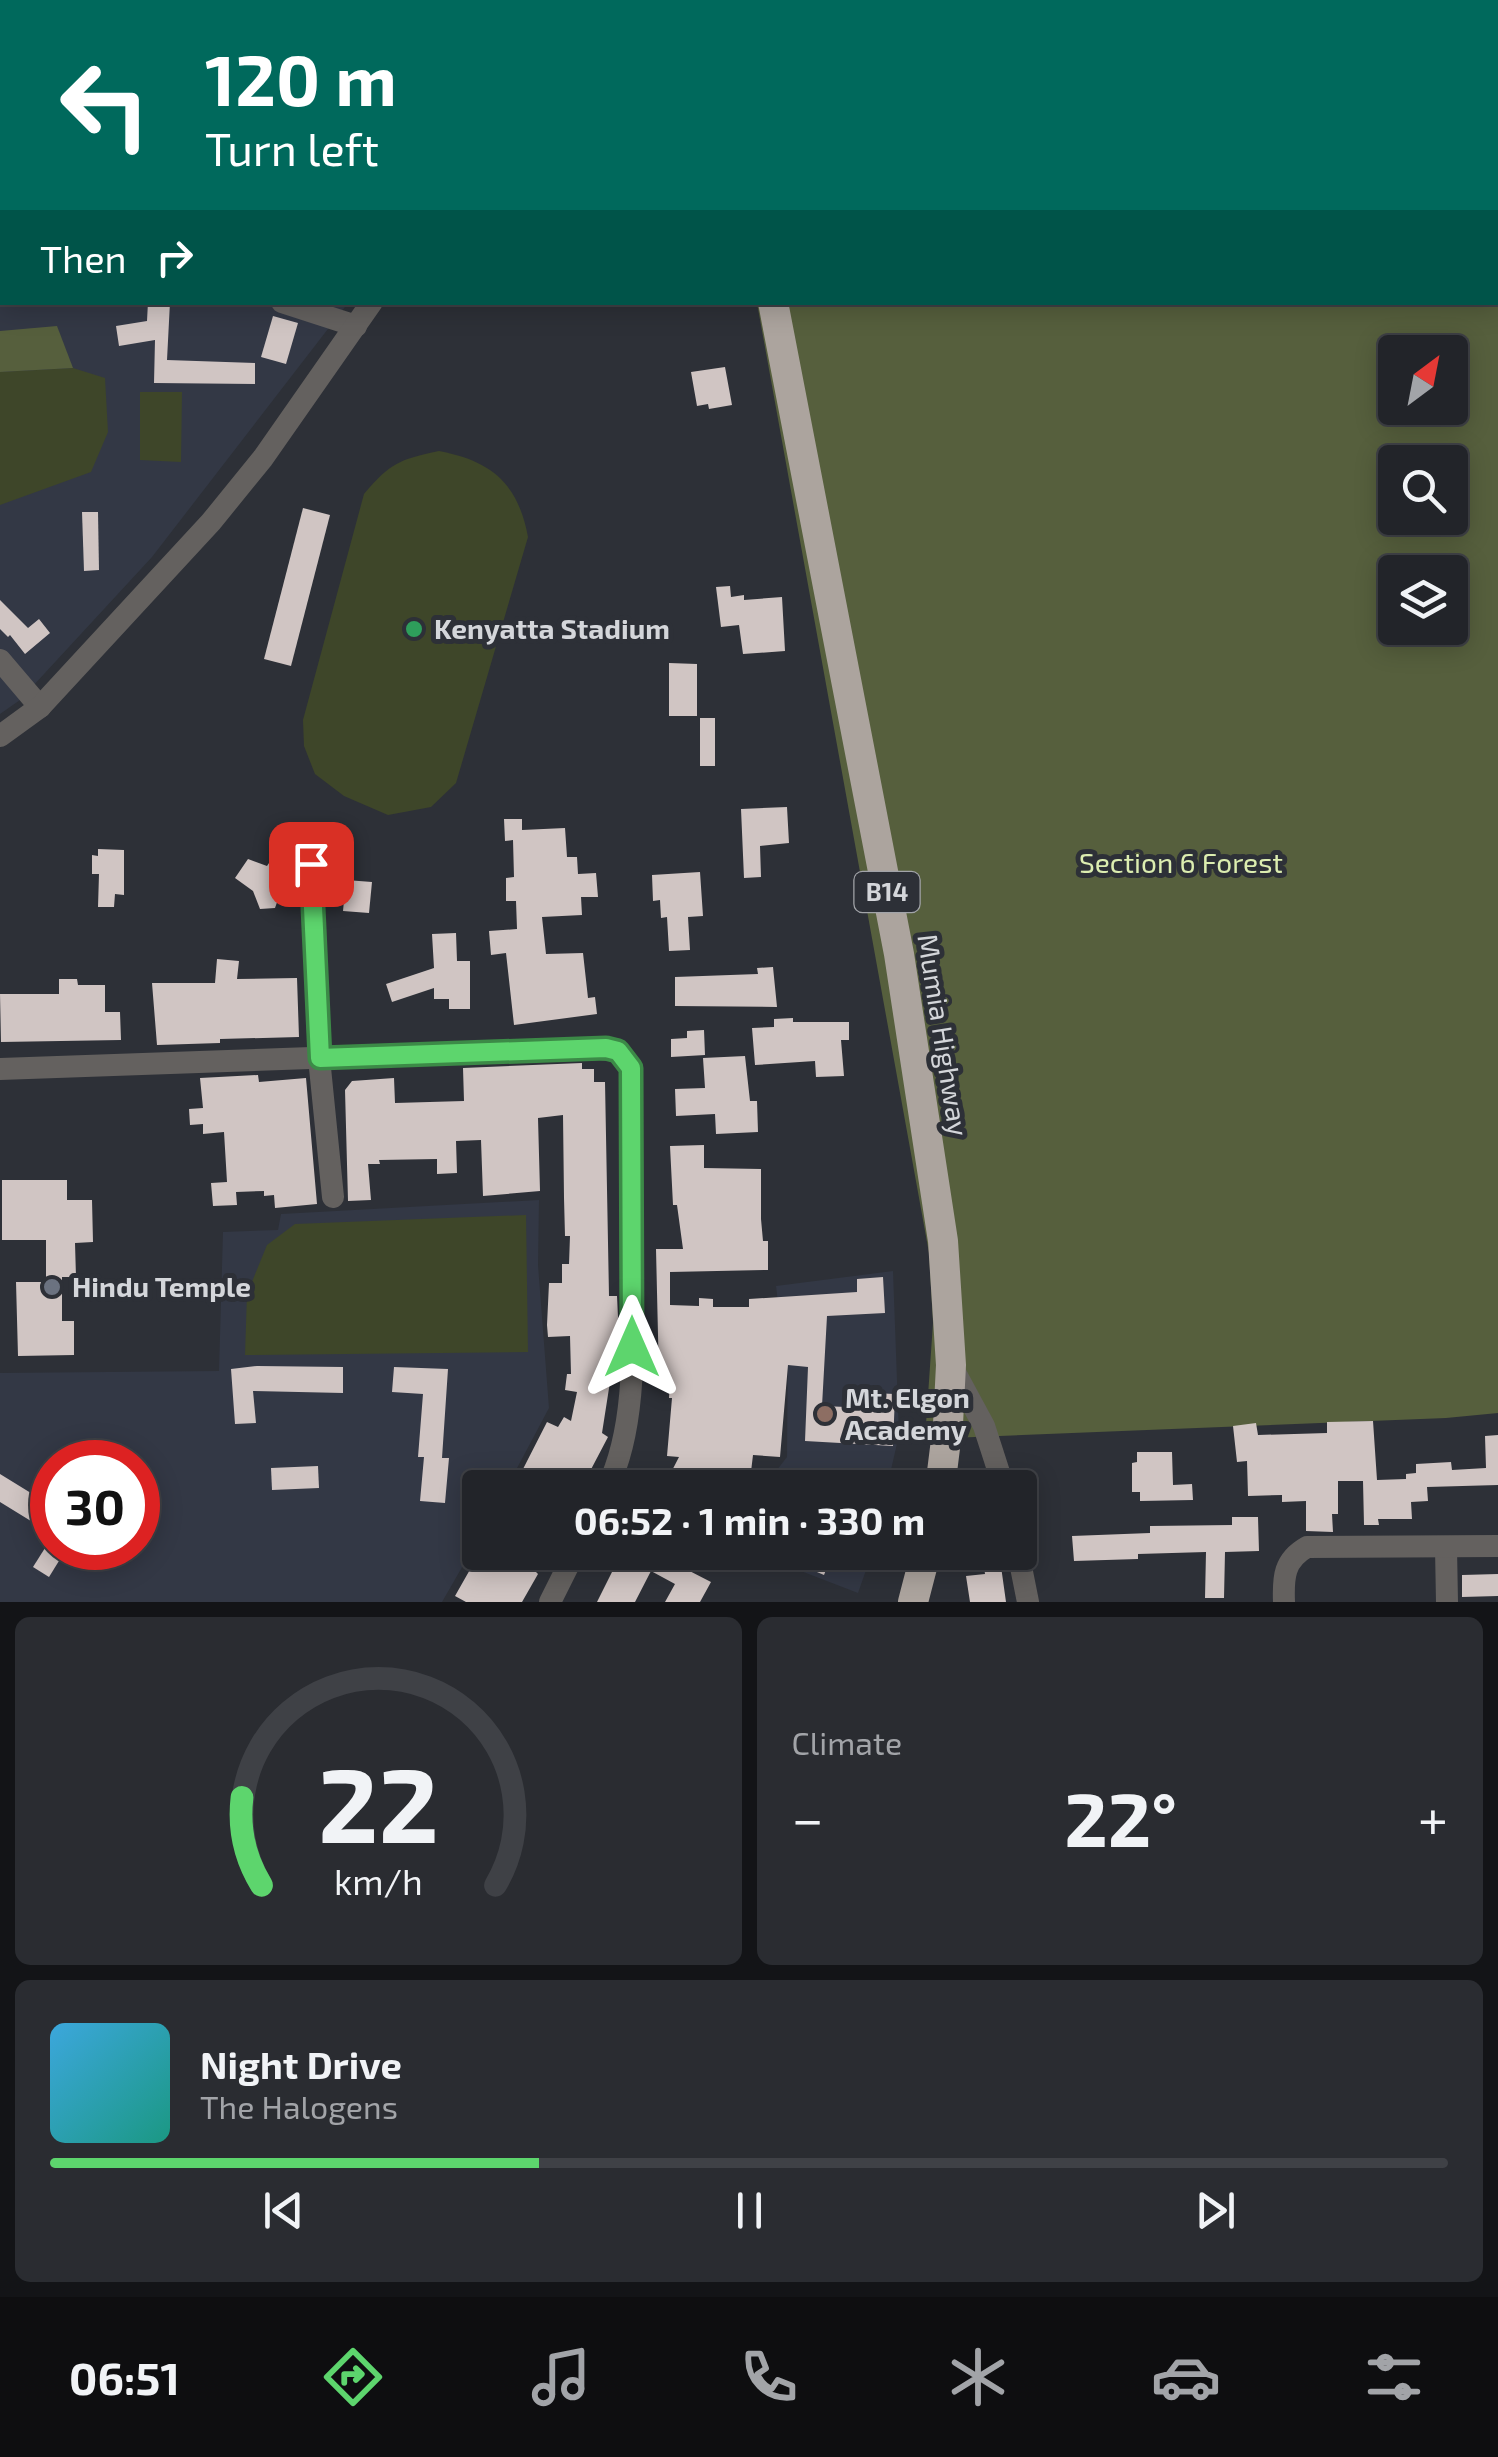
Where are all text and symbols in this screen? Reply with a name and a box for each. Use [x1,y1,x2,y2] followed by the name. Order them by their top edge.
[205,36,397,120] text: 120 m
[40,40,170,170] icon: left
[205,121,379,175] text: Turn left
[147,230,202,285] icon: right
[40,235,127,281] text: Then
[1378,335,1468,425] north arrow
[1378,335,1468,645] map controls
[1378,445,1468,535] button: search
[1378,555,1468,645] button: layers
[434,611,670,645] place label: Kenyatta Stadium
[403,618,425,640] marker: Kenyatta Stadium
[269,822,354,907] pin
[284,837,339,892] icon: arrive
[1079,845,1283,879] park label: Section 6 Forest
[854,872,920,912] road number: B14
[911,931,977,1139] street label: Mumia Highway
[72,1269,251,1303] place label: Hindu Temple
[41,1276,63,1298] marker: Hindu Temple
[580,1295,684,1399] position arrow
[845,1380,970,1446] place label: Mt. Elgon Academy
[814,1403,836,1425] marker: Mt. Elgon Academy
[30,1440,160,1570] speed limit sign: 30
[574,1497,925,1543] text: 06:52 · 1 min · 330 m
[792,1723,902,1761] text: Climate
[318,1739,439,1864] text: 22
[1064,1772,1177,1862] text: 22°
[792,1784,824,1850] text: −
[1418,1784,1448,1850] text: +
[334,1859,423,1902] text: km/h
[200,2041,402,2087] text: Night Drive
[200,2087,398,2125] text: The Halogens
[256,2183,311,2238] icon: previous
[722,2183,777,2238] icon: pause
[1188,2183,1243,2238] icon: next
[318,2342,388,2412] icon: directions
[526,2342,596,2412] icon: music
[734,2342,804,2412] icon: phone
[943,2342,1013,2412] icon: climate
[1151,2342,1221,2412] icon: car
[1359,2342,1429,2412] icon: filters
[69,2350,180,2404] text: 06:51

